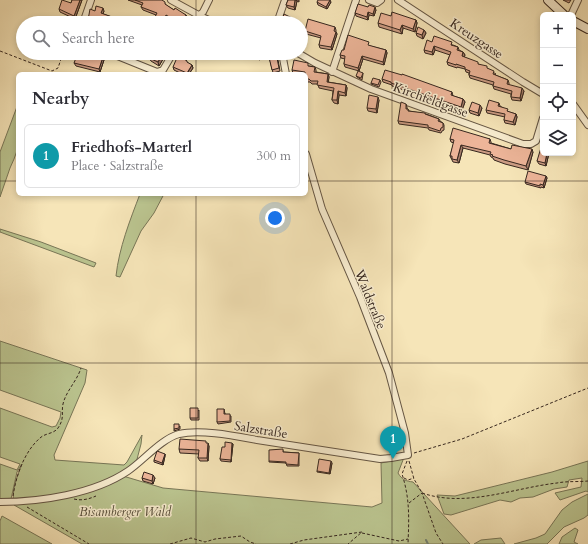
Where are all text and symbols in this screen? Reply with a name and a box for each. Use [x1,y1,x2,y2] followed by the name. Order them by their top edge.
[540,12,576,156] map controls
[540,12,576,48] button: +
[446,14,507,63] street label: Kreuzgasse
[16,16,308,60] search box
[30,27,52,49] icon: search
[62,28,135,48] text: Search here
[540,48,576,84] button: −
[391,78,471,122] street label: Kirchfeldgasse
[540,84,576,120] button: locate
[32,87,89,110] text: Nearby
[540,120,576,156] button: layers
[71,137,192,157] text: Friedhofs-Marterl
[43,147,49,165] text: 1
[257,147,291,165] text: 300 m
[71,157,163,175] text: Place · Salzstraße
[265,208,285,228] your location
[350,266,390,332] street label: Waldstraße
[233,417,289,443] street label: Salzstraße
[380,426,406,459] pin: 1
[79,503,172,521] park label: Bisamberger Wald

